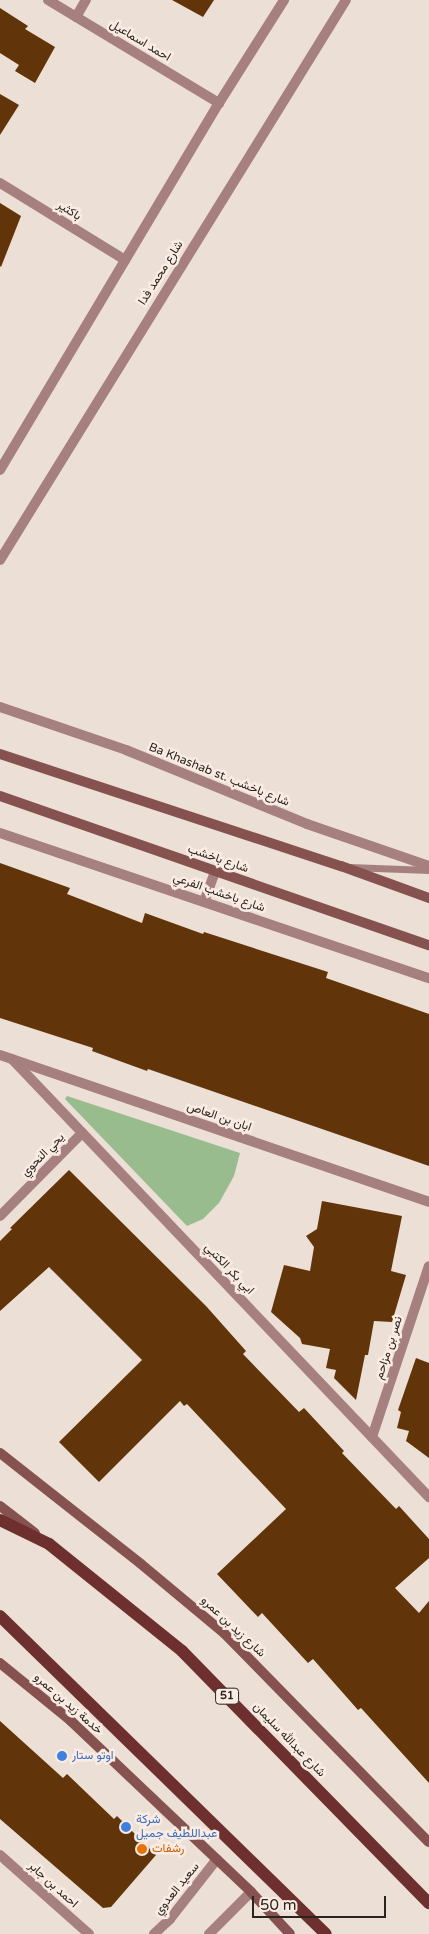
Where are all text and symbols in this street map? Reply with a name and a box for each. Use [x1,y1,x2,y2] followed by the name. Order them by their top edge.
[107,17,173,65] street label: احمد اسماعيل
[54,198,84,224] street label: باكثير
[136,238,186,308] street label: شارع محمد فدا
[147,740,291,810] street label: Ba Khashab st. شارع باخشب
[186,842,250,876] street label: شارع باخشب
[171,871,267,915] street label: شارع باخشب الفرعي
[185,1099,253,1135] street label: ابان بن العاص
[18,1130,68,1180] street label: يحي النحوي
[201,1240,257,1298] street label: ابي بكر الكتبي
[372,1315,406,1381] street label: نصر بن مزاحم
[198,1593,268,1661] street label: شارع زيد بن عمرو
[31,1670,105,1738] street label: خدمة زيد بن عمرو
[214,1688,240,1704] road number: 51
[250,1700,328,1780] street label: شارع عبدالله سليمان
[72,1749,114,1763] place label: اوتو ستار
[56,1750,68,1762] marker: اوتو ستار
[136,1813,217,1841] place label: شركة عبداللطيف جميل
[120,1821,132,1833] marker: شركة عبداللطيف جميل
[152,1842,184,1856] place label: رشفات
[136,1843,148,1855] marker: رشفات
[25,1859,81,1911] street label: احمد بن جابر
[151,1860,203,1918] street label: سعيد العدوي
[254,1886,388,1918] scale bar
[260,1896,297,1914] text: 50 m

